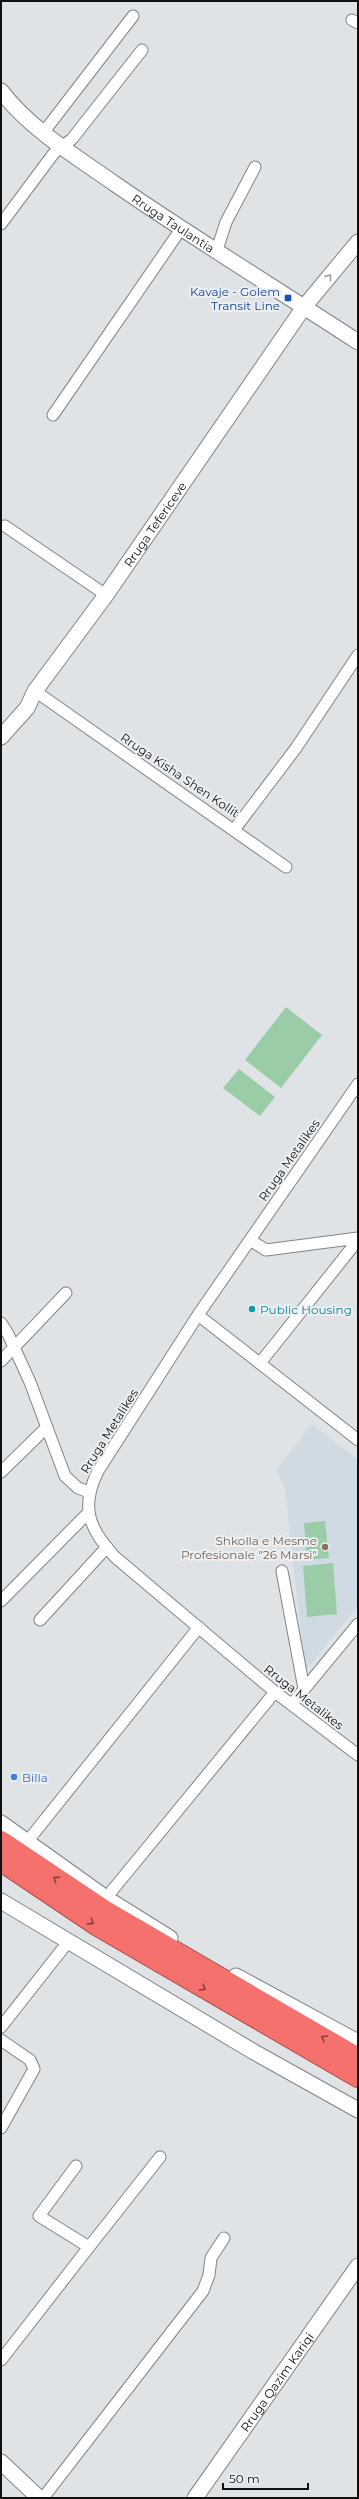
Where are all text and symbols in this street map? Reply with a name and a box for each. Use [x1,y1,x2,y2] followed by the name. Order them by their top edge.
[129,191,217,255] street label: Rruga Taulantia
[325,275,332,282] one-way arrow
[190,284,280,313] place label: Kavaje - Golem Transit Line
[283,293,293,303] marker: Kavaje - Golem Transit Line
[120,479,189,570] street label: Rruga Tefericeve
[118,730,242,820] street label: Rruga Kisha Shen Kollit
[255,1116,323,1204] street label: Rruga Metalikes
[260,1302,352,1317] place label: Public Housing
[247,1304,257,1314] marker: Public Housing
[77,1386,141,1476] street label: Rruga Metalikes
[181,1533,317,1562] place label: Shkolla e Mesme Profesionale "26 Marsi"
[320,1542,330,1552] marker: Shkolla e Mesme Profesionale "26 Marsi"
[261,1661,347,1733] street label: Rruga Metalikes
[22,1770,48,1785] place label: Billa
[9,1772,19,1782] marker: Billa
[53,1876,60,1884] one-way arrow
[87,1917,94,1924] one-way arrow
[199,1984,206,1991] one-way arrow
[321,2036,328,2043] one-way arrow
[237,2330,316,2434] street label: Rruga Qazim Kariqi
[223,2465,308,2491] scale bar
[229,2471,260,2486] text: 50 m

